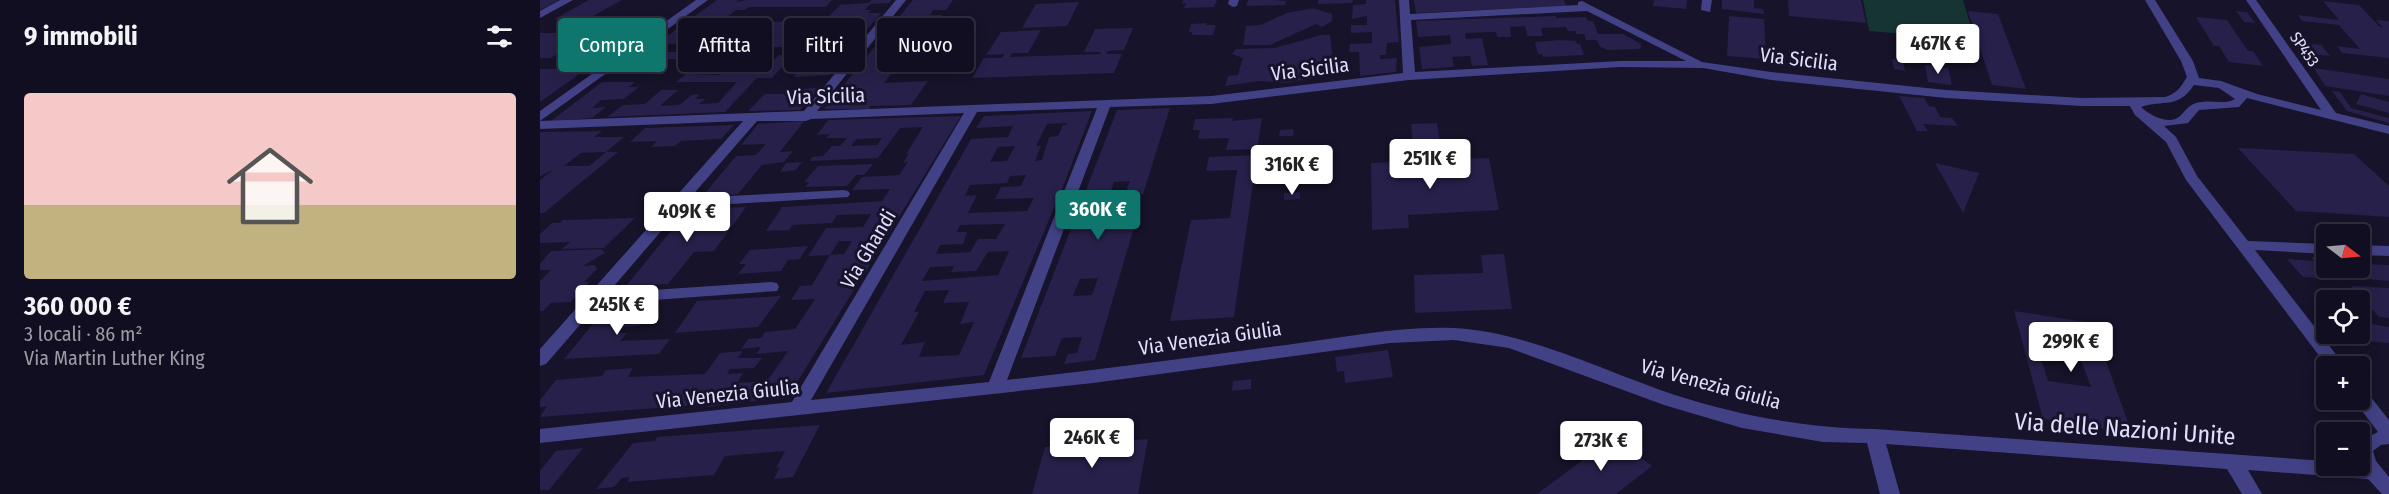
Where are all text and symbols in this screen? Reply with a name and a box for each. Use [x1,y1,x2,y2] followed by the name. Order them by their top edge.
[558,18,666,72] chip: Compra
[678,18,772,72] chip: Affitta
[784,18,865,72] chip: Filtri
[877,18,974,72] chip: Nuovo
[483,20,516,53] icon: filters
[24,21,138,52] text: 9 immobili
[1889,24,1987,75] pin: 467K €
[2286,28,2323,70] street label: SP453
[1910,31,1966,55] text: 467K €
[1759,42,1839,76] street label: Via Sicilia
[1270,52,1350,86] street label: Via Sicilia
[786,83,866,109] street label: Via Sicilia
[216,132,324,240] icon: home
[1381,139,1479,190] pin: 251K €
[1243,145,1341,196] pin: 316K €
[1404,146,1456,170] text: 251K €
[1265,152,1319,176] text: 316K €
[1049,190,1147,241] pin: 360K €
[638,192,736,243] pin: 409K €
[1069,197,1127,221] text: 360K €
[658,199,716,223] text: 409K €
[835,205,901,293] street label: Via Ghandi
[2316,224,2370,278] north arrow
[2316,224,2370,476] map controls
[568,285,666,336] pin: 245K €
[2316,290,2370,344] button: locate
[24,291,131,322] text: 360 000 €
[589,292,645,316] text: 245K €
[1137,316,1283,360] street label: Via Venezia Giulia
[24,322,142,346] text: 3 locali · 86 m²
[2022,322,2120,373] pin: 299K €
[2043,329,2099,353] text: 299K €
[24,346,205,370] text: Via Martin Luther King
[1638,354,1784,414] street label: Via Venezia Giulia
[2316,356,2370,410] button: +
[655,375,801,413] street label: Via Venezia Giulia
[2014,407,2236,451] street label: Via delle Nazioni Unite
[1043,418,1141,469] pin: 246K €
[1552,421,1650,472] pin: 273K €
[2316,422,2370,476] button: −
[1064,425,1120,449] text: 246K €
[1574,428,1628,452] text: 273K €

